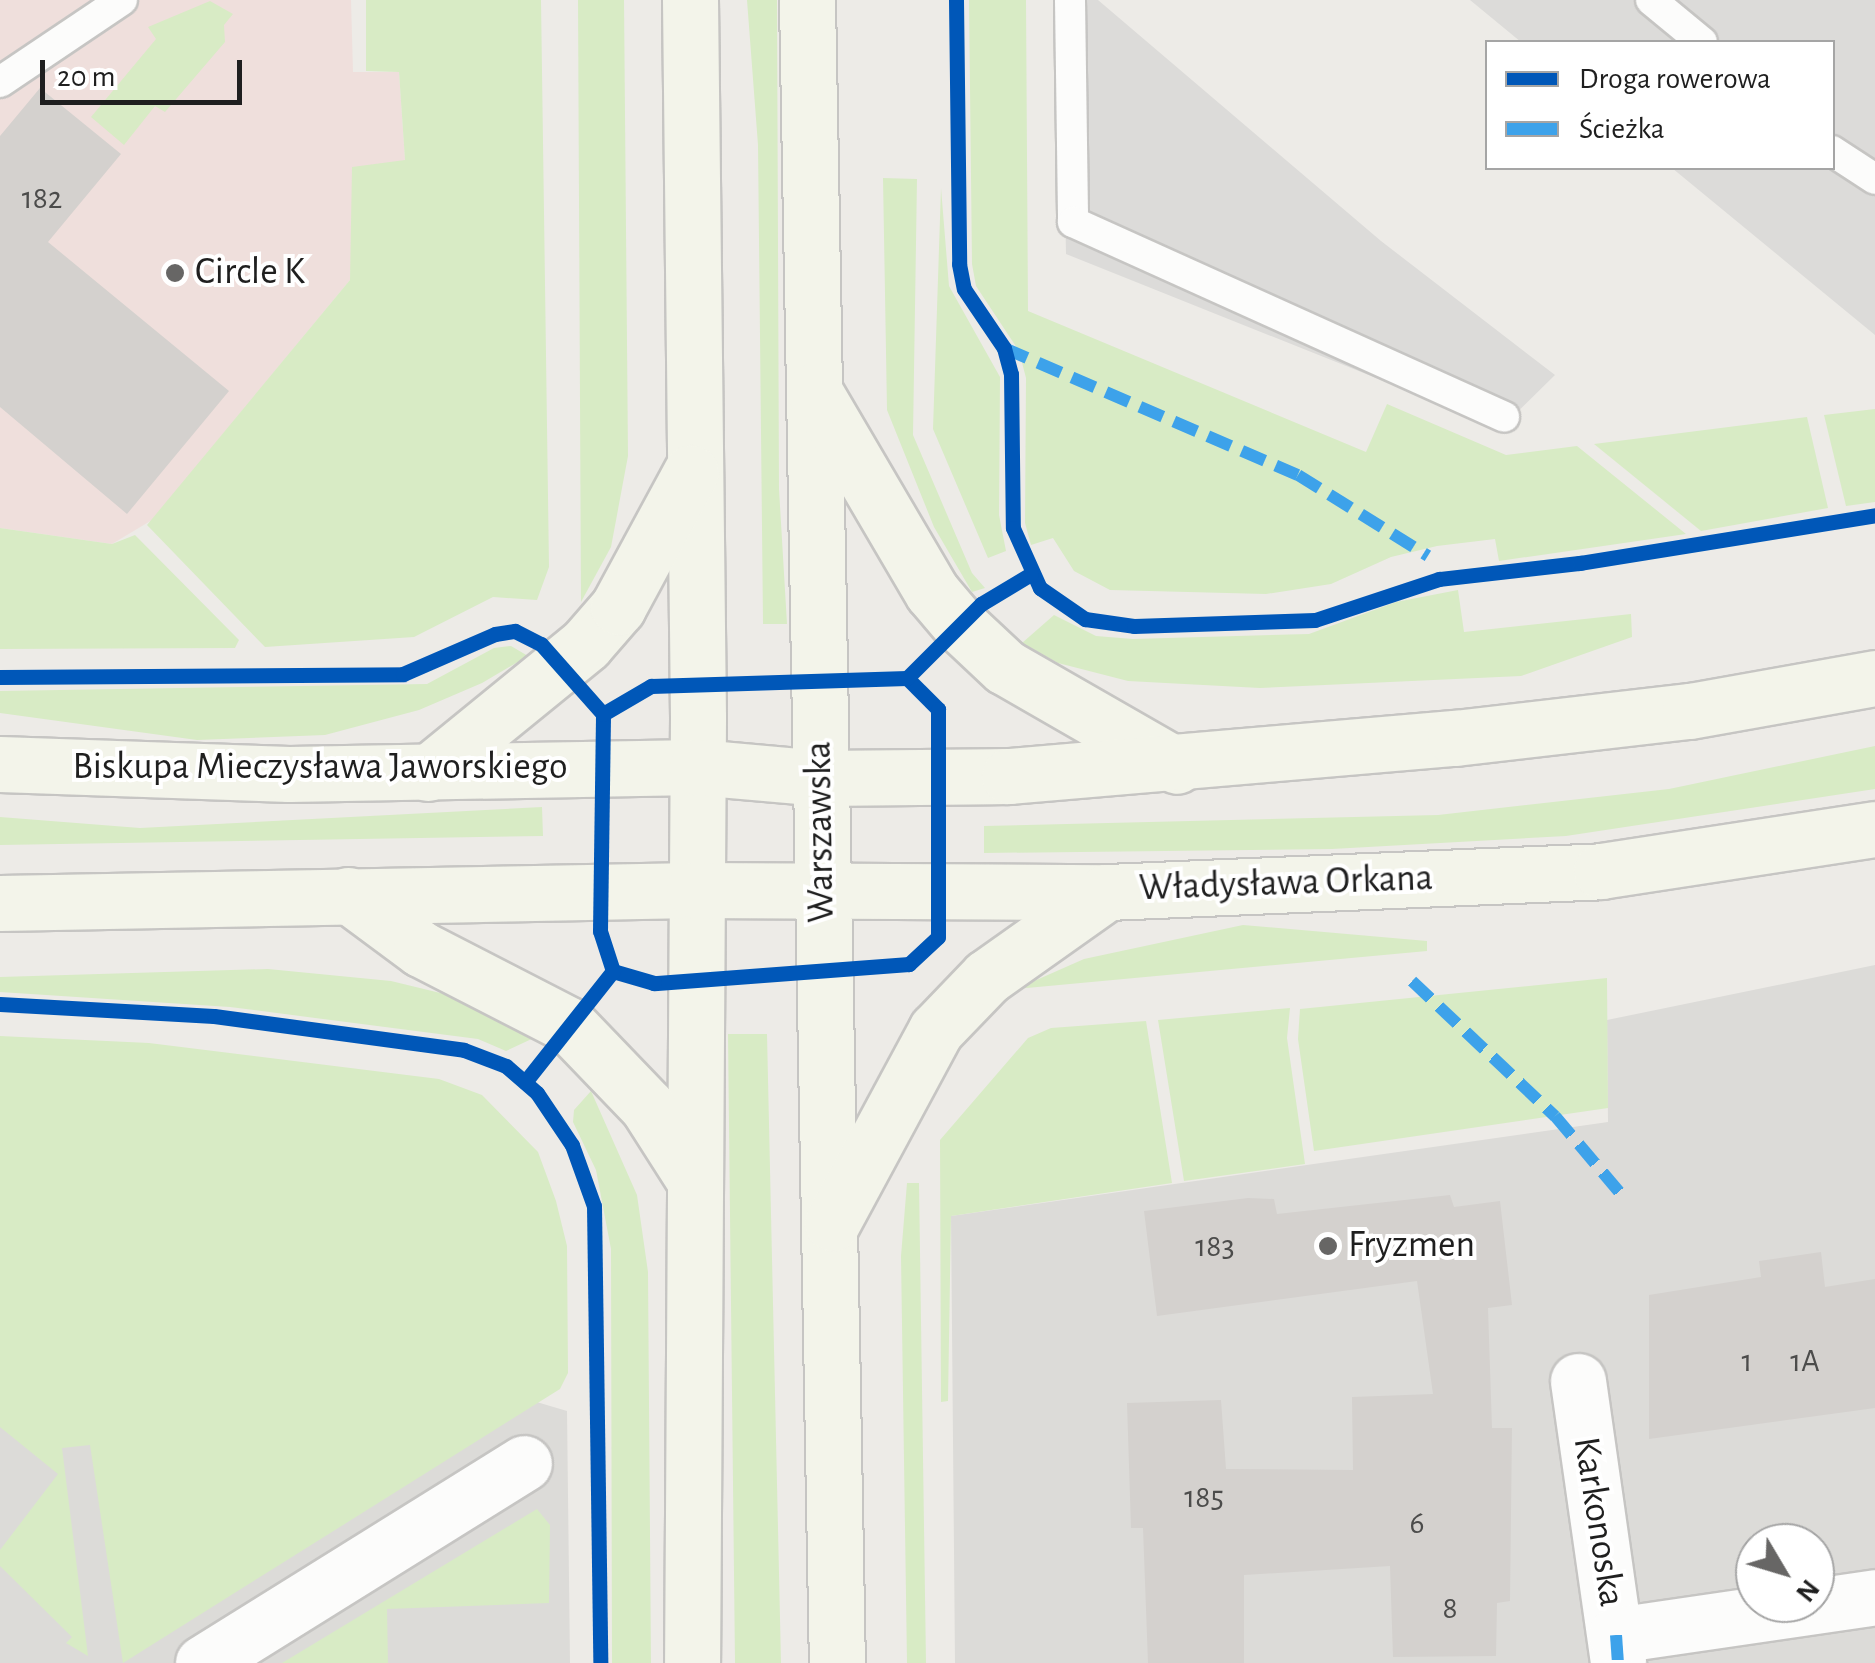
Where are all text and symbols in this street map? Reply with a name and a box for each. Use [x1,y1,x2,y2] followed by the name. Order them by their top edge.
[45,40,248,102] scale bar
[1485,40,1835,170] legend
[57,62,115,92] text: 20 m
[1579,64,1771,94] text: Droga rowerowa
[1579,114,1665,144] text: Ścieżka
[22,179,62,217] house number: 182
[195,250,305,296] place label: Circle K
[164,262,186,284] marker: Circle K
[797,741,845,923] street label: Warszawska
[72,745,568,791] street label: Biskupa Mieczysława Jaworskiego
[1138,856,1434,912] street label: Władysława Orkana
[1348,1223,1475,1269] place label: Fryzmen
[1195,1227,1235,1265] house number: 183
[1317,1235,1339,1257] marker: Fryzmen
[1741,1342,1753,1380] house number: 1
[1790,1342,1820,1380] house number: 1A
[1562,1434,1634,1610] street label: Karkonoska
[1184,1478,1224,1516] house number: 185
[1409,1504,1425,1542] house number: 6
[1735,1523,1835,1623] north arrow
[1790,1574,1824,1607] text: N
[1442,1589,1458,1627] house number: 8

